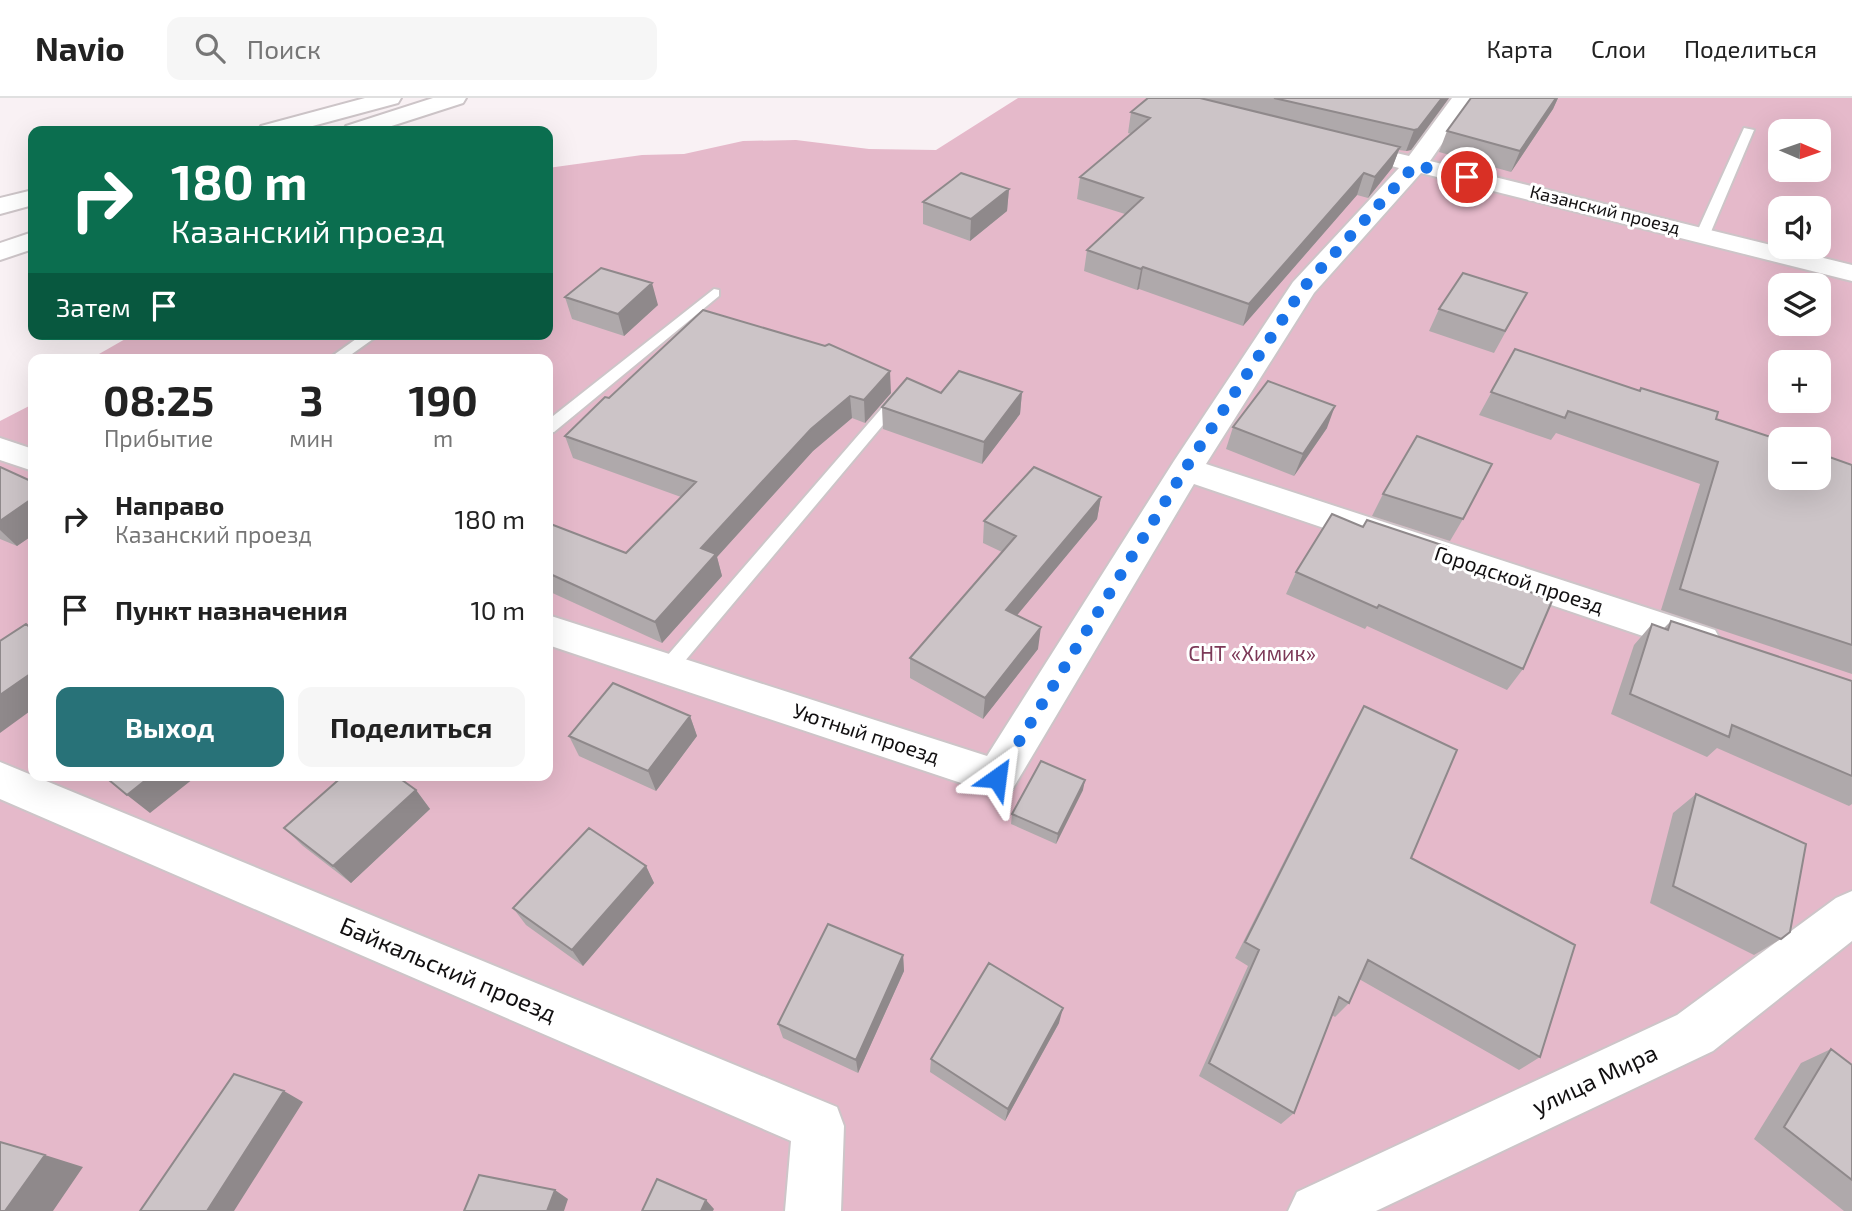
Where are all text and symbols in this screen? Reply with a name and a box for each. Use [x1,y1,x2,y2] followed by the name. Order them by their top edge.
[167,17,657,80] search box
[35,28,125,68] text: Navio
[191,29,229,67] icon: search
[247,33,321,64] text: Поиск
[1486,34,1553,63] text: Карта
[1591,34,1646,63] text: Слои
[1684,34,1817,63] text: Поделиться
[1768,119,1830,182] north arrow
[1768,119,1831,490] map controls
[1437,147,1497,207] pin
[171,151,307,210] text: 180 m
[56,154,147,245] icon: right
[1448,158,1486,196] icon: arrive
[1528,180,1683,238] street label: Казанский проезд
[1768,196,1831,259] button: sound
[171,211,445,249] text: Казанский проезд
[1768,273,1831,336] button: layers
[145,287,183,325] icon: arrive
[56,291,131,322] text: Затем
[1768,350,1831,413] button: +
[103,374,214,424] text: 08:25
[299,374,323,424] text: 3
[408,374,478,424] text: 190
[104,424,213,452] text: Прибытие
[289,424,333,452] text: мин
[433,424,453,452] text: m
[1768,427,1831,490] button: −
[115,489,224,520] text: Направо
[56,500,94,538] icon: right
[455,503,525,534] text: 180 m
[115,520,312,548] text: Казанский проезд
[1432,539,1607,618] street label: Городской проезд
[56,591,94,629] icon: arrive
[115,594,348,625] text: Пункт назначения
[470,594,525,625] text: 10 m
[1188,640,1316,665] park label: СНТ «Химик»
[56,687,284,767] button: Выход
[298,687,525,767] button: Поделиться
[790,697,943,768] street label: Уютный проезд
[960,741,1034,815] position arrow
[336,910,561,1027] street label: Байкальский проезд
[1527,1037,1662,1121] street label: улица Мира

